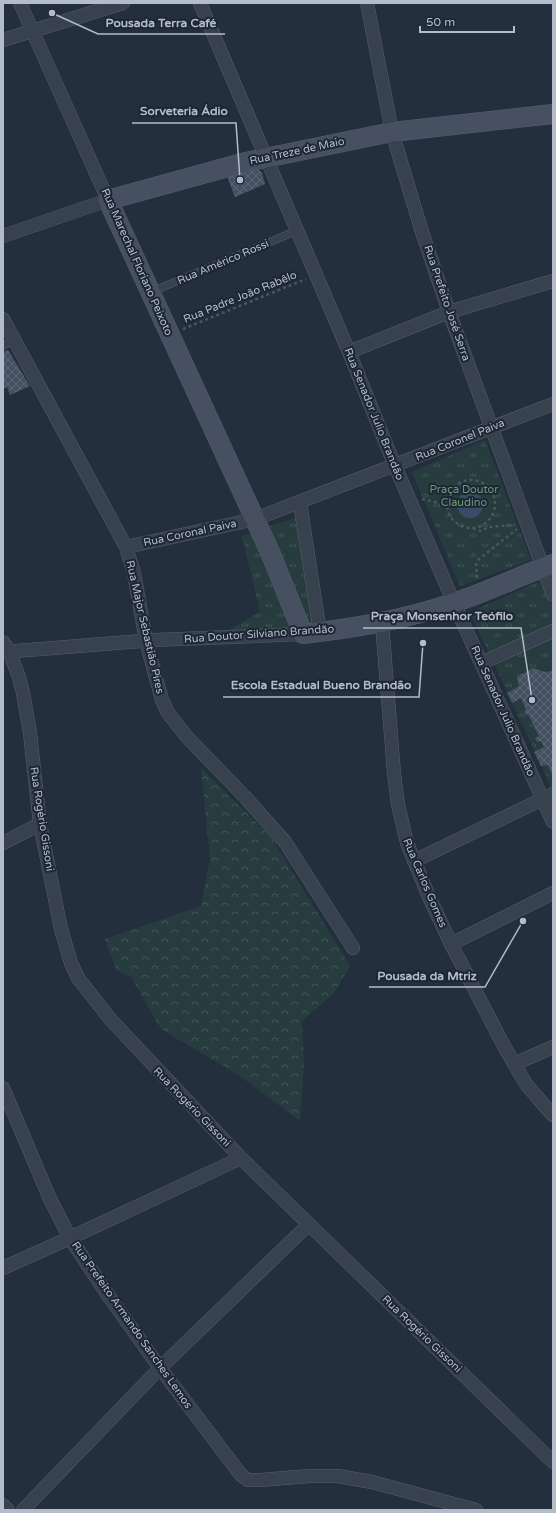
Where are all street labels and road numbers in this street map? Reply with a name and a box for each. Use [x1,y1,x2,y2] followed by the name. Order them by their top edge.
[248,135,346,167] street label: Rua Treze de Maio
[99,186,176,338] street label: Rua Marechal Floriano Peixoto
[175,237,271,287] street label: Rua Américo Rossi
[421,243,473,363] street label: Rua Prefeito José Serra
[181,268,299,326] street label: Rua Padre João Rabêlo
[341,346,407,482] street label: Rua Senador Julio Brandão
[414,416,506,464] street label: Rua Coronel Paiva
[142,517,238,549] street label: Rua Coronal Paiva
[123,559,167,695] street label: Rua Major Sebastião Pires
[183,622,335,646] street label: Rua Doutor Silviano Brandão
[468,644,538,779] street label: Rua Senador Julio Brandão
[27,766,57,872] street label: Rua Rogério Gissoni
[400,836,450,930] street label: Rua Carlos Gomes
[151,1065,233,1149] street label: Rua Rogério Gissoni
[69,1239,195,1411] street label: Rua Prefeito Armando Sanches Lemos
[380,1293,464,1375] street label: Rua Rogério Gissoni

